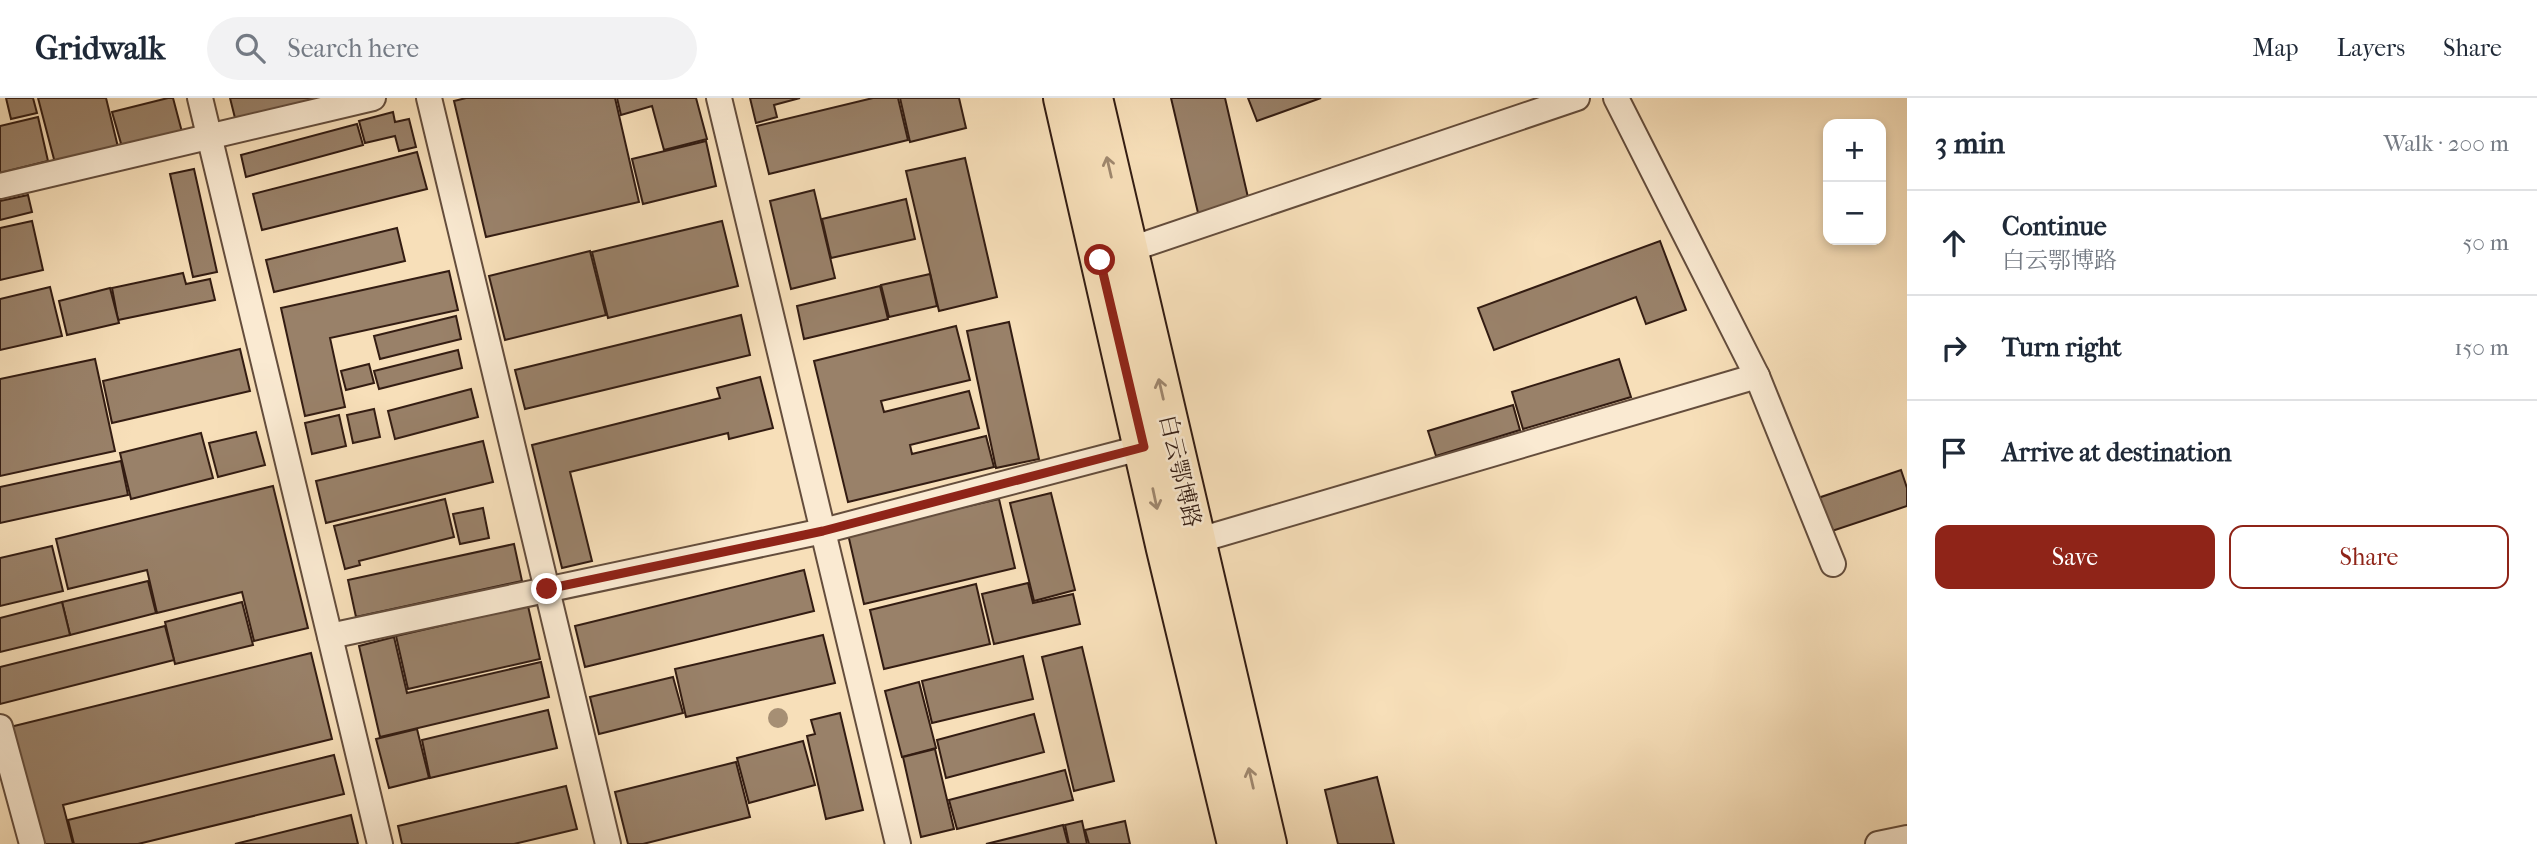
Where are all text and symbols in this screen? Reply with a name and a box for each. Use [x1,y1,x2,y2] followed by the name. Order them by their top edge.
[207,17,697,80] search box
[35,29,165,68] text: Gridwalk
[231,29,269,67] icon: search
[287,33,419,64] text: Search here
[2253,34,2299,62] text: Map
[2337,34,2405,62] text: Layers
[2443,34,2502,62] text: Share
[1823,119,1886,245] map controls
[1823,119,1886,182] button: +
[1935,126,2005,161] text: 3 min
[2383,130,2509,157] text: Walk · 200 m
[1102,156,1115,179] one-way arrow
[1823,182,1886,245] button: −
[2002,211,2107,242] text: Continue
[1935,224,1973,262] icon: ahead
[2462,229,2509,256] text: 50 m
[1084,244,1115,275] route start
[2002,247,2117,274] text: 白云鄂博路
[1935,329,1973,367] icon: right
[2002,332,2122,363] text: Turn right
[2454,334,2509,361] text: 150 m
[1153,378,1167,401] one-way arrow
[1154,412,1206,530] street label: 白云鄂博路
[1935,434,1973,472] icon: arrive
[2002,437,2232,468] text: Arrive at destination
[1149,487,1163,510] one-way arrow
[1935,525,2215,589] button: Save
[2229,525,2509,589] button: Share
[531,573,562,604] route end
[1244,767,1257,789] one-way arrow

